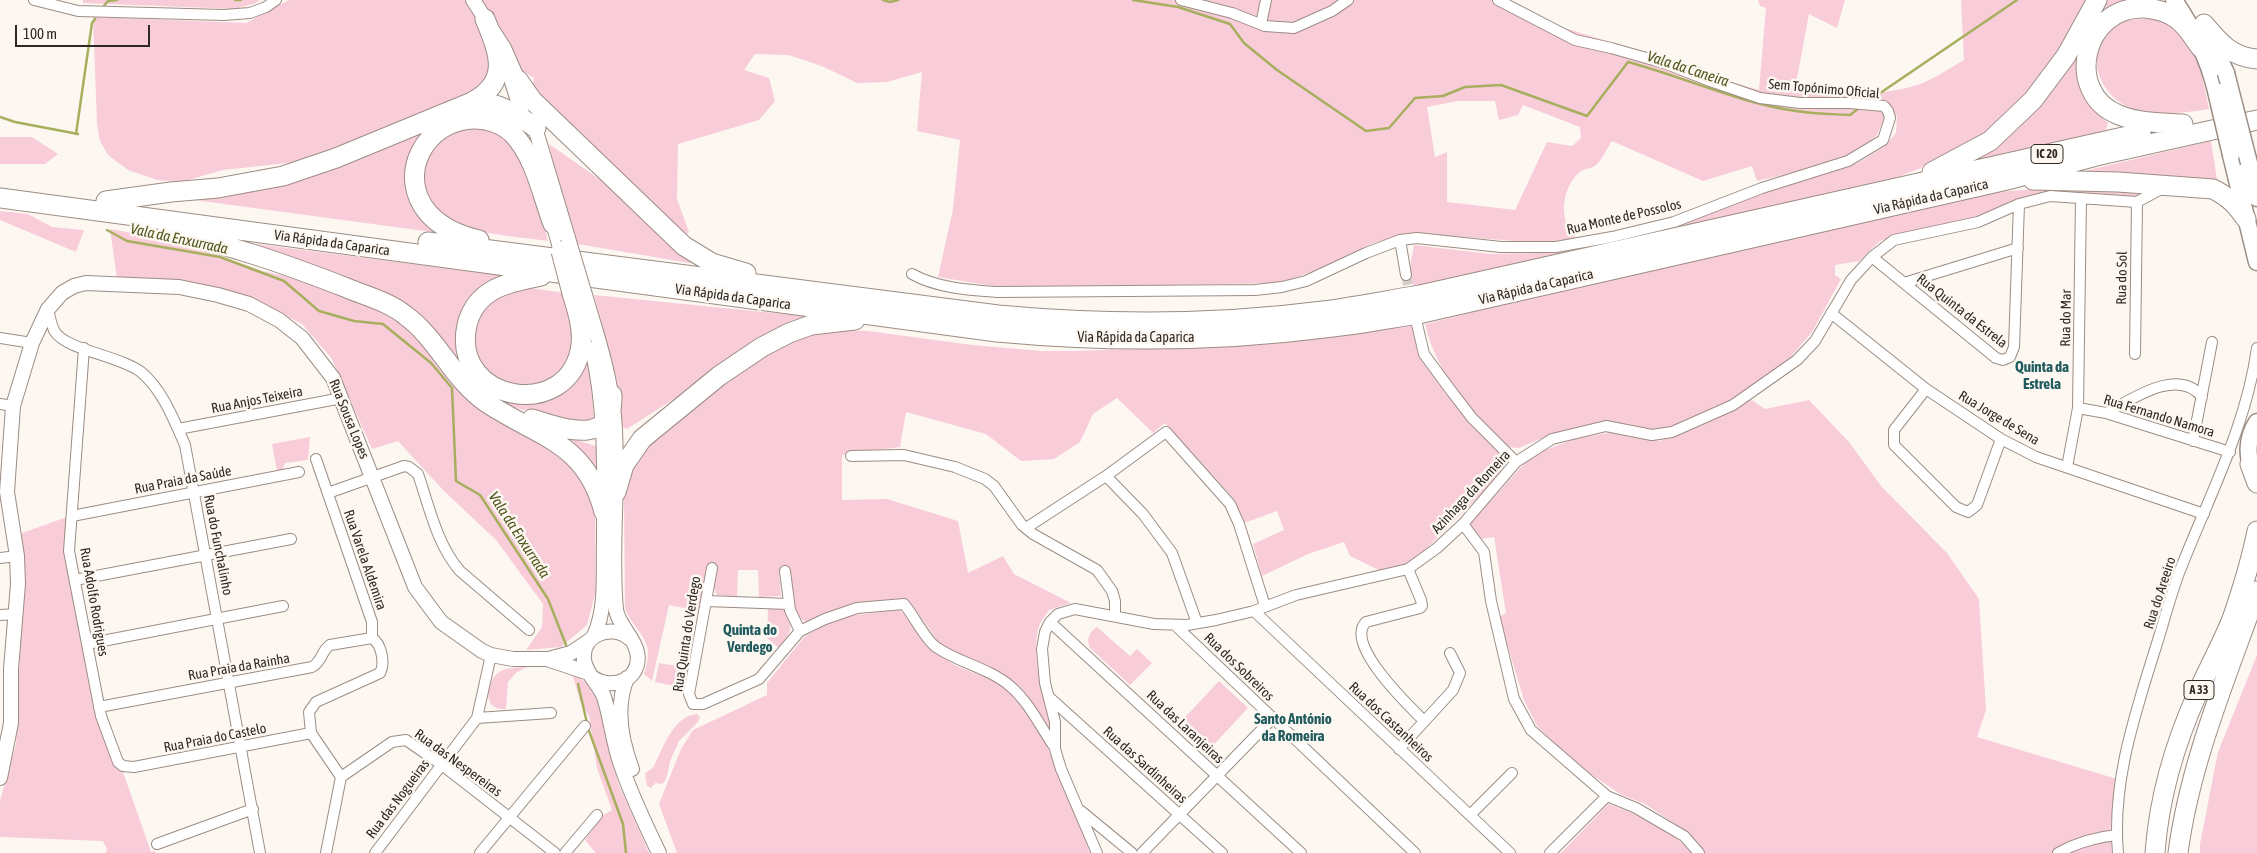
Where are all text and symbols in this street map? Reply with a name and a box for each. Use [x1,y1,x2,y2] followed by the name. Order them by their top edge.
[18,15,152,47] scale bar
[23,25,57,42] text: 100 m
[1645,47,1731,91] water label: Vala da Caneira
[1768,76,1880,102] street label: Sem Topónimo Oficial
[2031,144,2063,164] road number: IC 20
[1872,176,1990,218] street label: Via Rápida da Caparica
[1565,196,1683,238] street label: Rua Monte de Possolos
[129,220,229,258] water label: Vala da Enxurrada
[273,227,391,259] street label: Via Rápida da Caparica
[2113,251,2131,305] street label: Rua do Sol
[1477,266,1595,308] street label: Via Rápida da Caparica
[1913,270,2011,352] street label: Rua Quinta da Estrela
[674,281,792,313] street label: Via Rápida da Caparica
[2057,289,2075,347] street label: Rua do Mar
[1078,330,1194,346] street label: Via Rápida da Caparica
[2015,358,2069,393] district label: Quinta da Estrela
[325,377,373,461] street label: Rua Sousa Lopes
[210,383,304,417] street label: Rua Anjos Teixeira
[1955,387,2043,449] street label: Rua Jorge de Sena
[2102,391,2216,441] street label: Rua Fernando Namora
[1428,447,1514,537] street label: Azinhaga da Romeira
[133,462,233,498] street label: Rua Praia da Saúde
[484,488,554,582] water label: Vala da Enxurrada
[200,493,236,597] street label: Rua do Funchalinho
[340,508,390,612] street label: Rua Varela Aldemira
[76,546,112,658] street label: Rua Adolfo Rodrigues
[2140,555,2180,631] street label: Rua do Areeiro
[670,575,704,693] street label: Rua Quinta do Verdego
[723,621,777,656] district label: Quinta do Verdego
[1201,629,1277,705] street label: Rua dos Sobreiros
[187,650,291,684] street label: Rua Praia da Rainha
[1345,679,1437,765] street label: Rua dos Castanheiros
[2184,680,2214,700] road number: A 33
[1143,687,1227,767] street label: Rua das Laranjeiras
[1254,710,1332,745] district label: Santo António da Romeira
[162,720,268,756] street label: Rua Praia do Castelo
[1100,723,1190,807] street label: Rua das Sardinheiras
[411,726,505,800] street label: Rua das Nespereiras
[363,756,433,842] street label: Rua das Nogueiras

